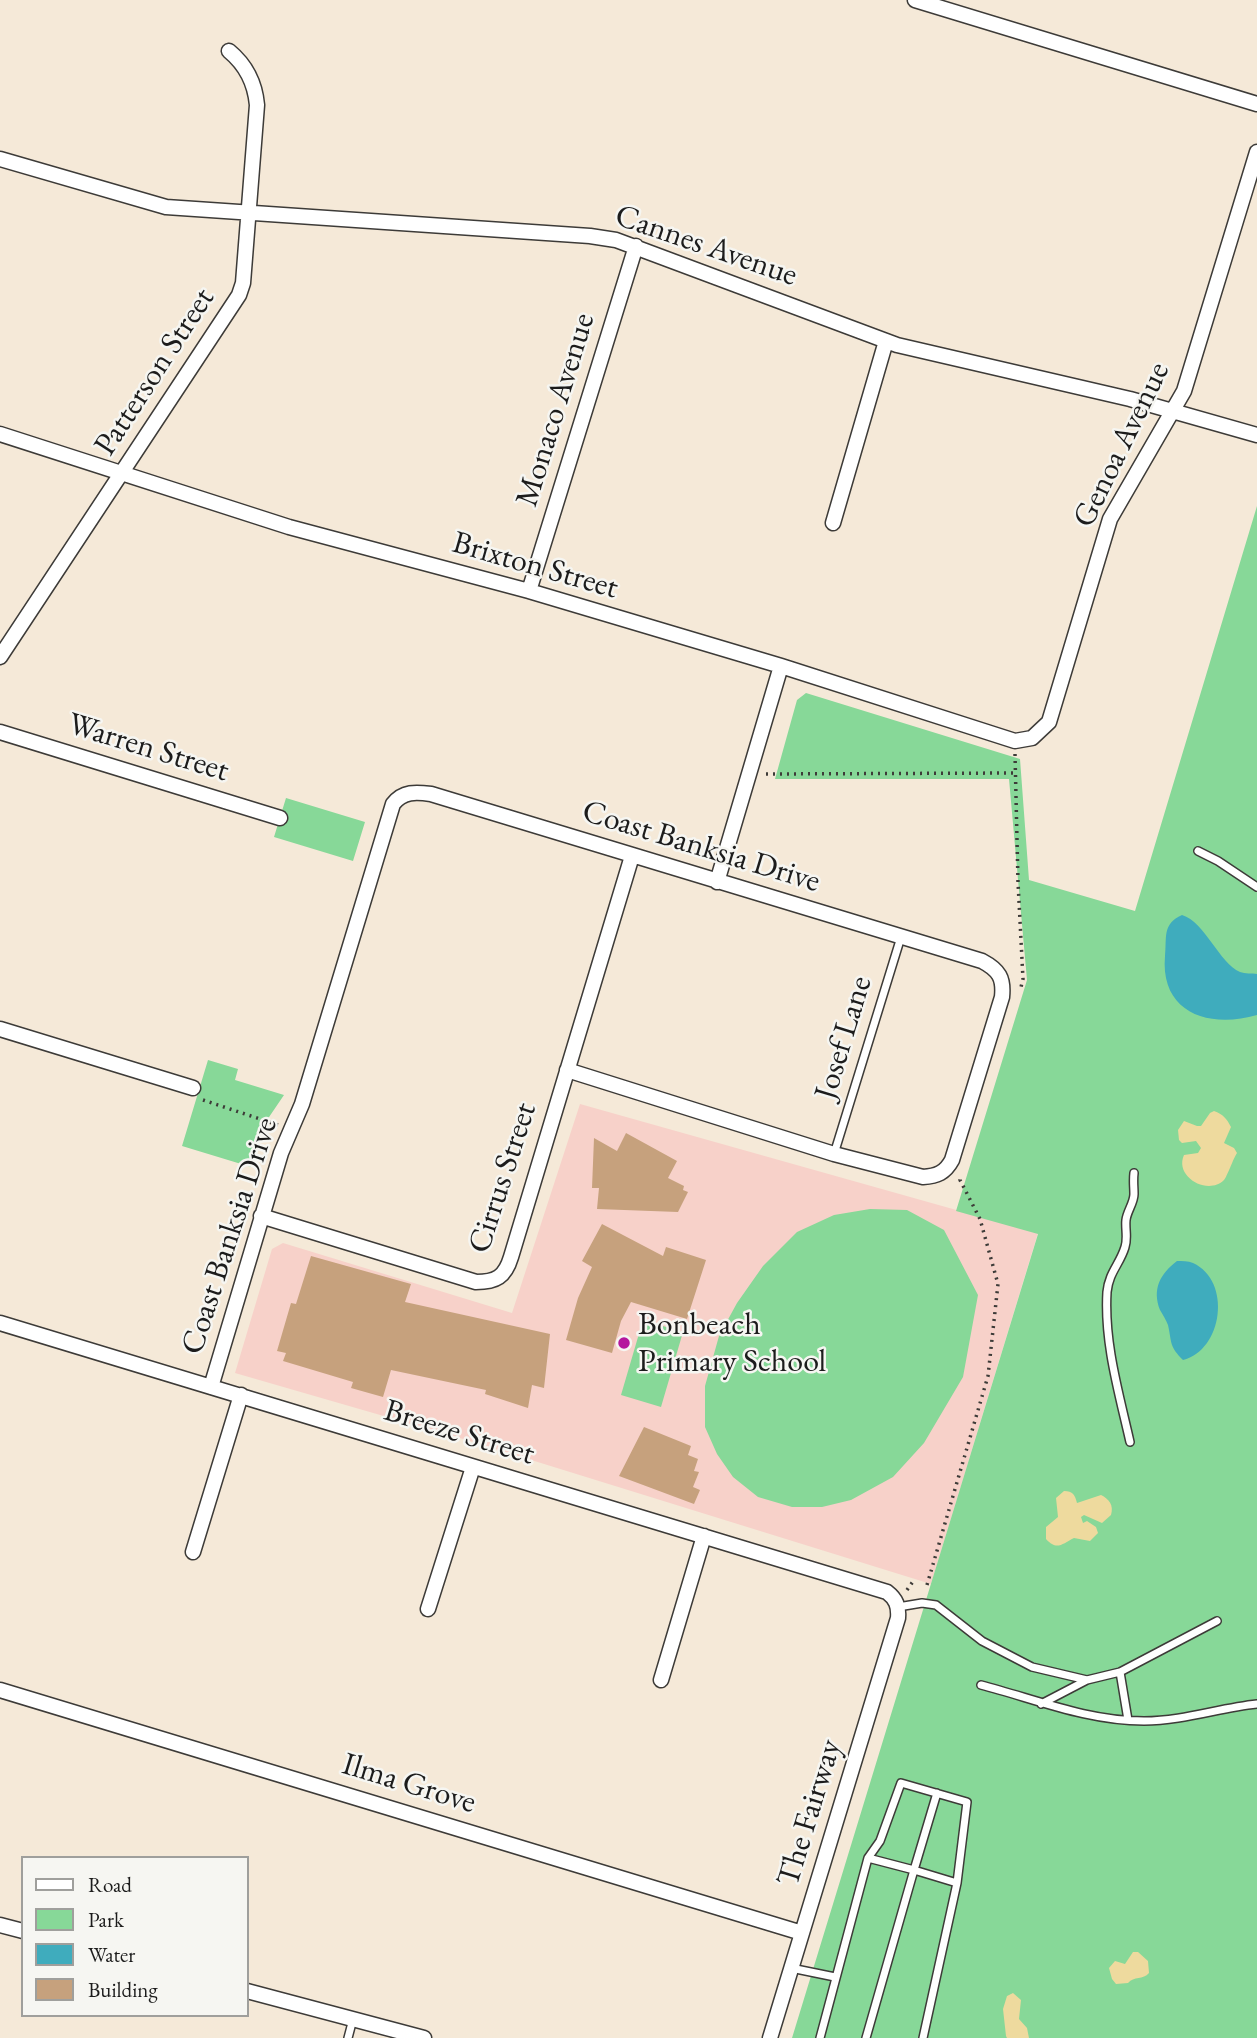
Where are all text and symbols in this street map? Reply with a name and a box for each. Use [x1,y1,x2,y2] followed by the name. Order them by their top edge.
[610,197,802,295] street label: Cannes Avenue
[87,281,223,463] street label: Patterson Street
[508,309,604,511] street label: Monaco Avenue
[1066,356,1178,534] street label: Genoa Avenue
[448,524,622,608] street label: Brixton Street
[63,705,233,791] street label: Warren Street
[577,793,825,901] street label: Coast Banksia Drive
[807,972,881,1104] street label: Josef Lane
[461,1098,545,1258] street label: Cirrus Street
[174,1113,286,1359] street label: Coast Banksia Drive
[638,1306,826,1381] place label: Bonbeach Primary School
[616,1335,632,1351] marker: Bonbeach Primary School
[379,1392,539,1474] street label: Breeze Street
[770,1735,850,1891] street label: The Fairway
[338,1746,480,1822] street label: Ilma Grove
[21,1856,248,2017] legend
[88,1871,132,1898] text: Road
[88,1906,124,1933] text: Park
[88,1941,135,1968] text: Water
[88,1976,158,2003] text: Building

